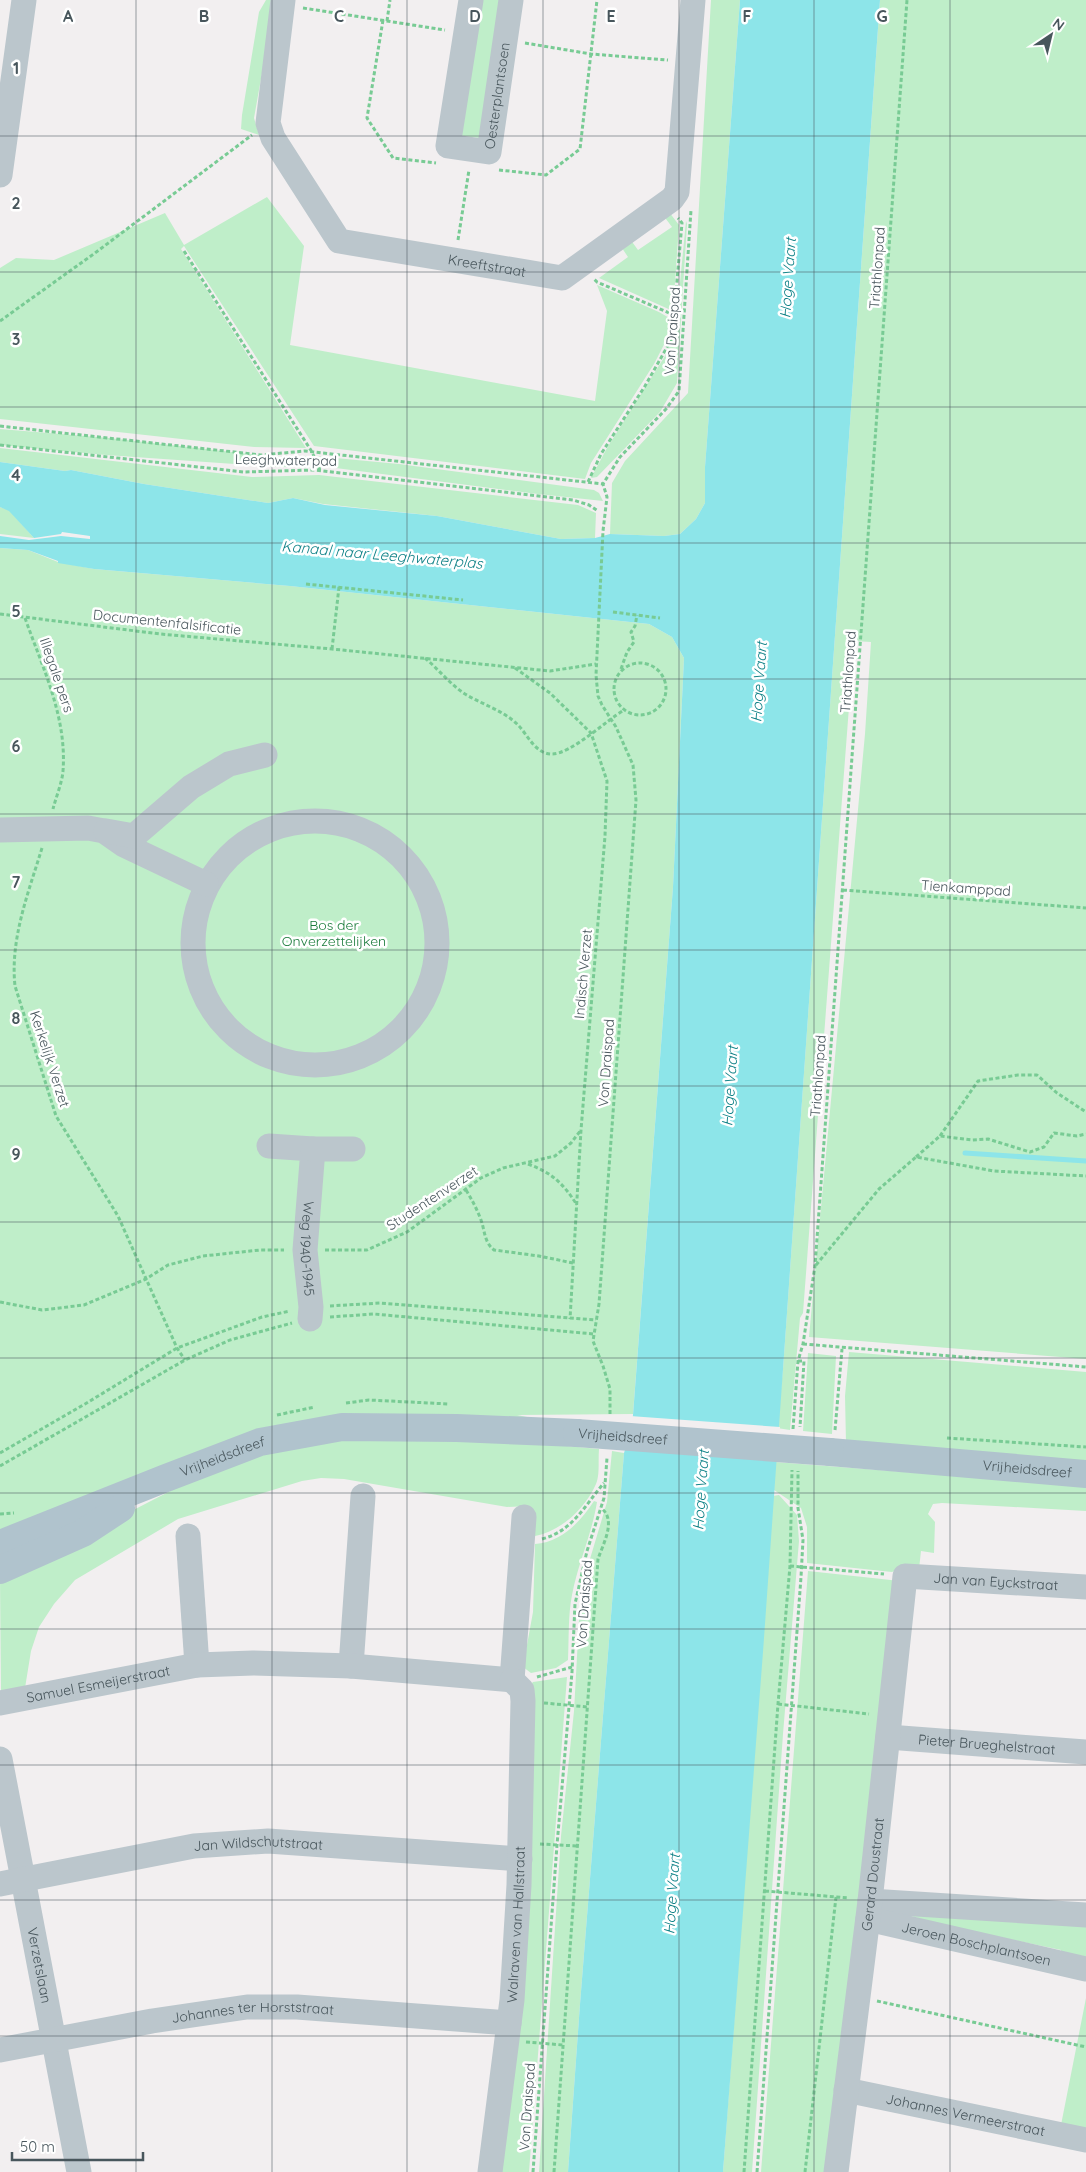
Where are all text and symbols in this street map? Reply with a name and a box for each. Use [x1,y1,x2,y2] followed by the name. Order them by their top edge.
[63,6,74,26] text: A
[199,6,209,26] text: B
[334,6,344,26] text: C
[469,6,481,26] text: D
[606,6,616,26] text: E
[743,6,752,26] text: F
[876,6,888,26] text: G
[1026,10,1076,60] north arrow
[1049,14,1068,35] text: N
[481,41,514,150] street label: Oesterplantsoen
[13,58,19,78] text: 1
[11,193,21,213] text: 2
[865,226,889,310] street label: Triathlonpad
[775,235,800,319] water label: Hoge Vaart
[447,250,528,281] street label: Kreeftstraat
[660,286,684,376] street label: Von Draispad
[12,329,20,349] text: 3
[235,450,337,470] street label: Leeghwaterpad
[11,465,21,485] text: 4
[281,536,484,573] water label: Kanaal naar Leeghwaterplas
[11,601,21,621] text: 5
[92,605,242,639] street label: Documentenfalsificatie
[836,630,860,714] street label: Triathlonpad
[36,635,78,715] street label: Illegale pers
[746,639,771,723] water label: Hoge Vaart
[12,736,21,756] text: 6
[12,872,21,892] text: 7
[920,876,1012,900] street label: Tienkamppad
[282,916,386,950] park label: Bos der Onverzettelijken
[570,928,596,1020] street label: Indisch Verzet
[12,1008,21,1028] text: 8
[26,1008,74,1110] street label: Kerkelijk Verzet
[594,1018,618,1108] street label: Von Draispad
[806,1034,830,1118] street label: Triathlonpad
[717,1043,742,1127] water label: Hoge Vaart
[11,1144,21,1164] text: 9
[383,1162,481,1234] street label: Studentenverzet
[296,1200,319,1297] street label: Weg 1940-1945
[577,1424,668,1449] street label: Vrijheidsdreef
[177,1432,266,1481] street label: Vrijheidsdreef
[688,1447,713,1531] water label: Hoge Vaart
[982,1456,1073,1482] street label: Vrijheidsdreef
[572,1559,596,1649] street label: Von Draispad
[933,1569,1059,1594] street label: Jan van Eyckstraat
[25,1661,172,1707] street label: Samuel Esmeijerstraat
[917,1730,1056,1759] street label: Pieter Brueghelstraat
[857,1816,888,1932] street label: Gerard Doustraat
[193,1832,324,1855] street label: Jan Wildschutstraat
[503,1846,529,2004] street label: Walraven van Hallstraat
[659,1851,684,1935] water label: Hoge Vaart
[900,1918,1053,1970] street label: Jeroen Boschplantsoen
[23,1926,56,2005] street label: Verzetslaan
[170,1998,335,2027] street label: Johannes ter Horststraat
[515,2062,539,2152] street label: Von Draispad
[884,2090,1047,2140] street label: Johannes Vermeerstraat
[12,2130,144,2162] scale bar
[20,2137,55,2156] text: 50 m

